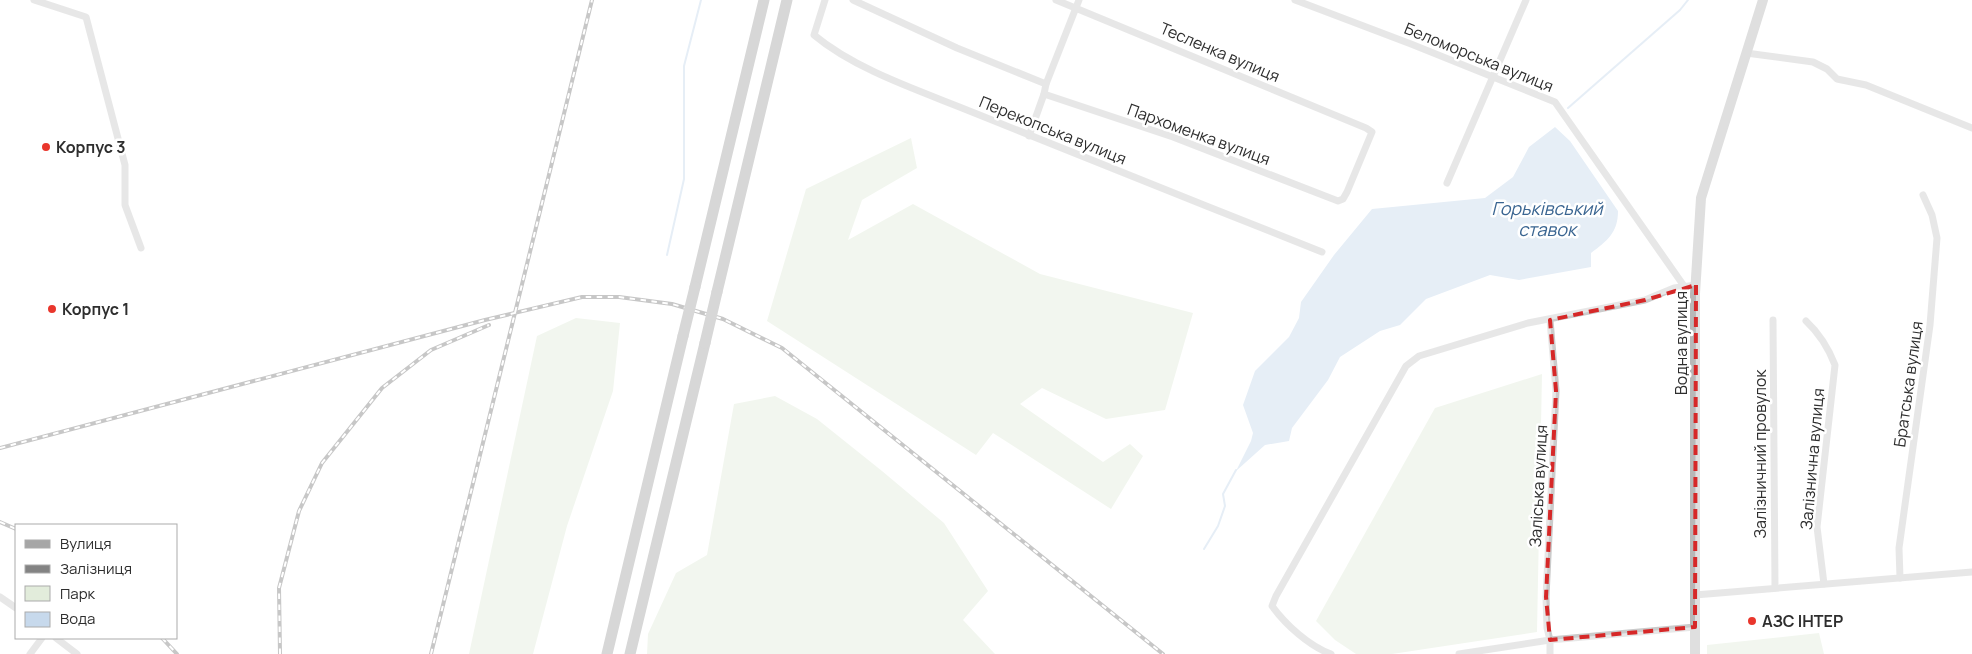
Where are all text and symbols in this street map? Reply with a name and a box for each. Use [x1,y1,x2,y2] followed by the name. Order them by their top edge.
[1157,17,1283,87] street label: Тесленка вулиця
[1401,17,1557,97] street label: Беломорська вулиця
[976,90,1130,170] street label: Перекопська вулиця
[1125,98,1273,170] street label: Пархоменка вулиця
[56,136,126,158] place label: Корпус 3
[40,141,52,153] marker: Корпус 3
[1492,196,1604,241] water label: Горьківський ставок
[1670,291,1692,395] street label: Водна вулиця
[62,298,129,320] place label: Корпус 1
[46,303,58,315] marker: Корпус 1
[1888,320,1928,448] street label: Братська вулиця
[1749,368,1771,538] street label: Залізничний провулок
[1795,387,1829,531] street label: Залізнична вулиця
[1524,424,1552,548] street label: Заліська вулиця
[15,524,178,639] legend
[60,533,112,554] text: Вулиця
[60,558,132,579] text: Залізниця
[60,583,96,604] text: Парк
[60,608,95,629] text: Вода
[1762,610,1843,632] place label: АЗС ІНТЕР
[1746,615,1758,627] marker: АЗС ІНТЕР

